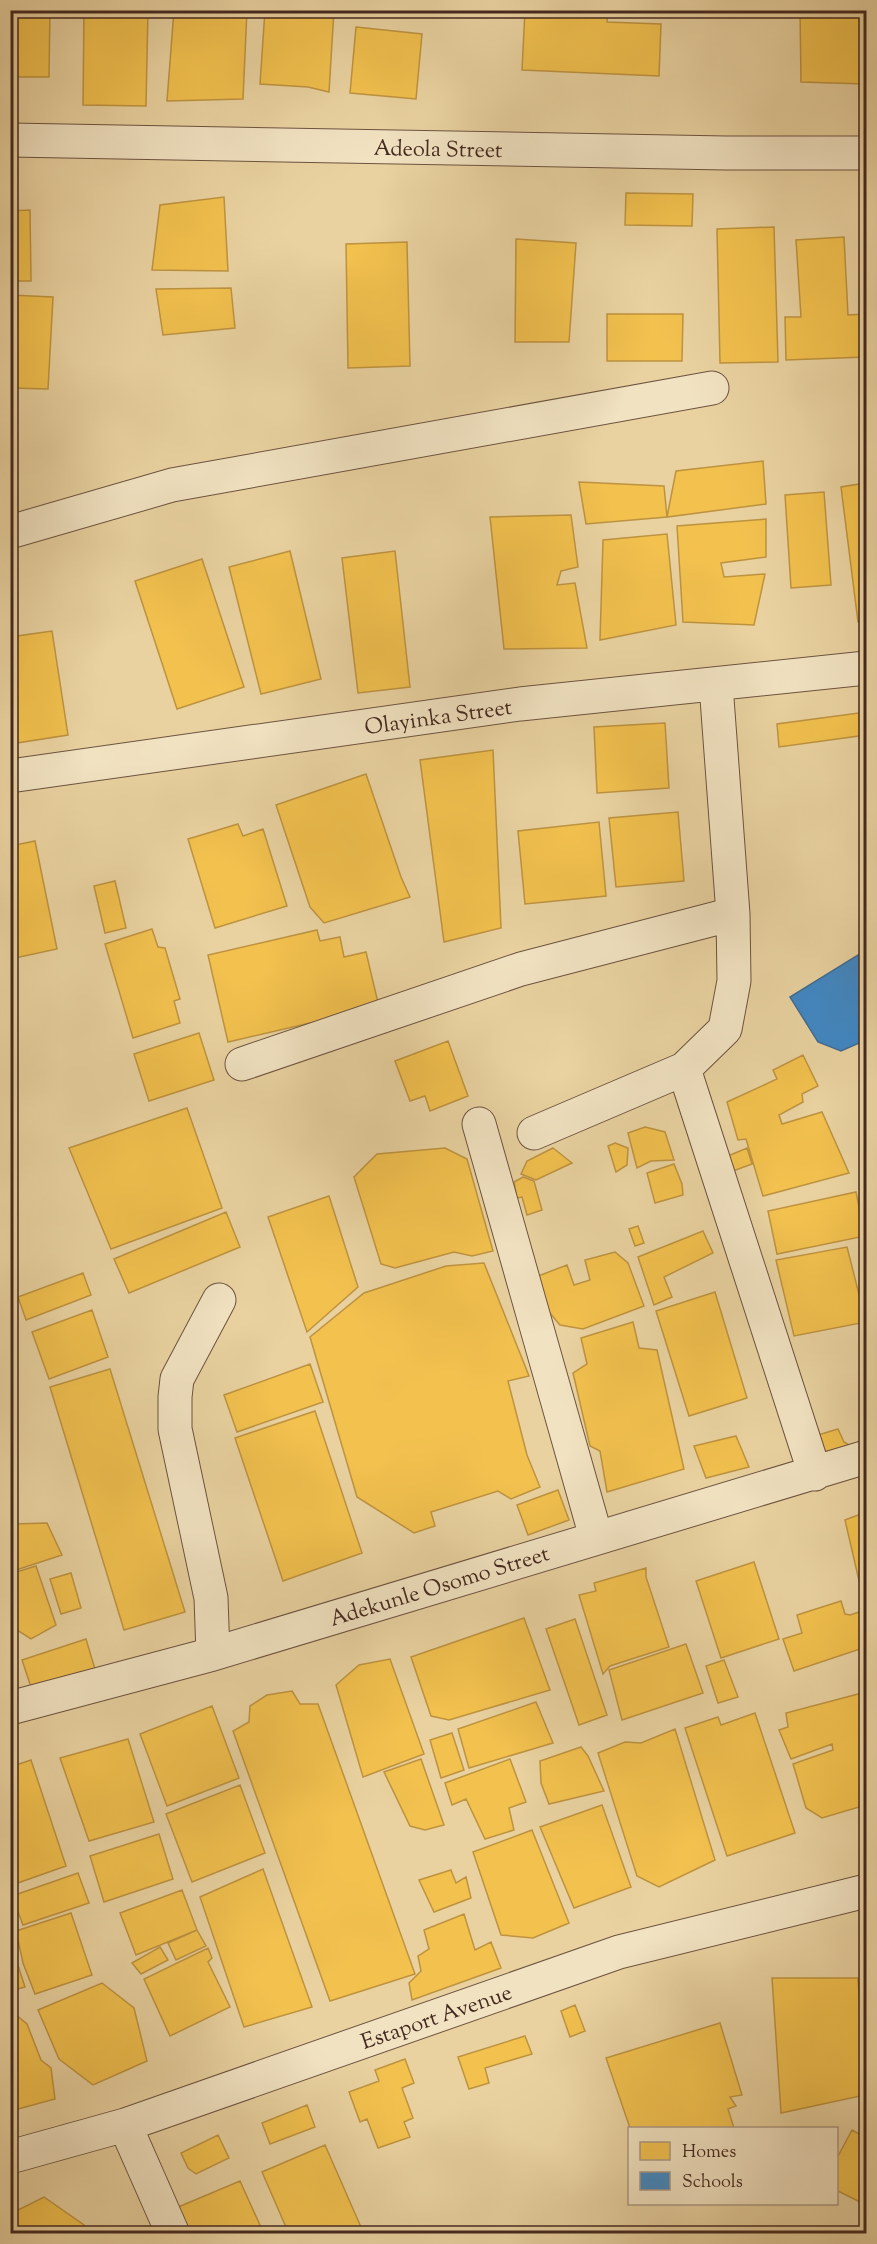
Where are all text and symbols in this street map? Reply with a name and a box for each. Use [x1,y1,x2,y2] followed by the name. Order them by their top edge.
[373,134,503,168] street label: Adeola Street
[363,693,515,745] street label: Olayinka Street
[326,1539,554,1637] street label: Adekunle Osomo Street
[357,1978,517,2060] street label: Estaport Avenue
[628,2127,838,2205] legend
[682,2140,736,2166] text: Homes
[682,2170,743,2196] text: Schools

